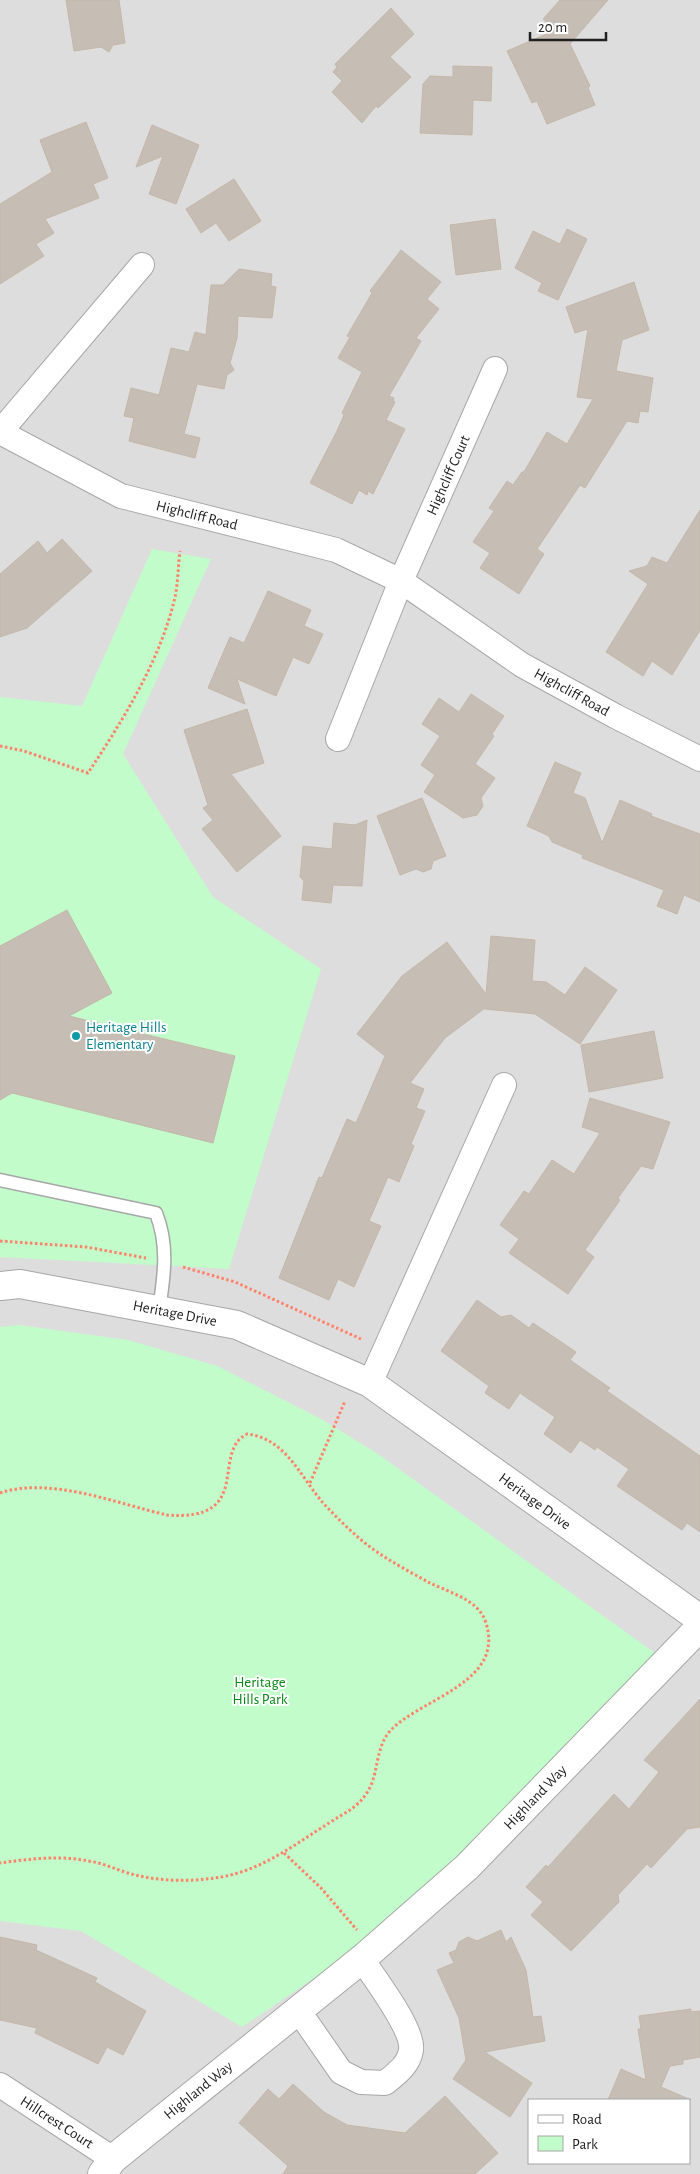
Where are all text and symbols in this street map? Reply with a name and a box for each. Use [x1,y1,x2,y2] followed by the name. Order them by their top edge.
[530,10,606,42] scale bar
[538,20,567,35] text: 20 m
[424,433,473,517] street label: Highcliff Court
[155,498,239,533] street label: Highcliff Road
[532,666,612,719] street label: Highcliff Road
[86,1020,167,1052] place label: Heritage Hills Elementary
[70,1030,82,1042] marker: Heritage Hills Elementary
[132,1298,218,1329] street label: Heritage Drive
[496,1470,574,1532] street label: Heritage Drive
[232,1675,288,1707] park label: Heritage Hills Park
[501,1762,570,1832] street label: Highland Way
[161,2058,236,2122] street label: Highland Way
[18,2093,96,2152] street label: Hillcrest Court
[528,2099,690,2164] legend
[572,2112,602,2127] text: Road
[572,2137,598,2152] text: Park

